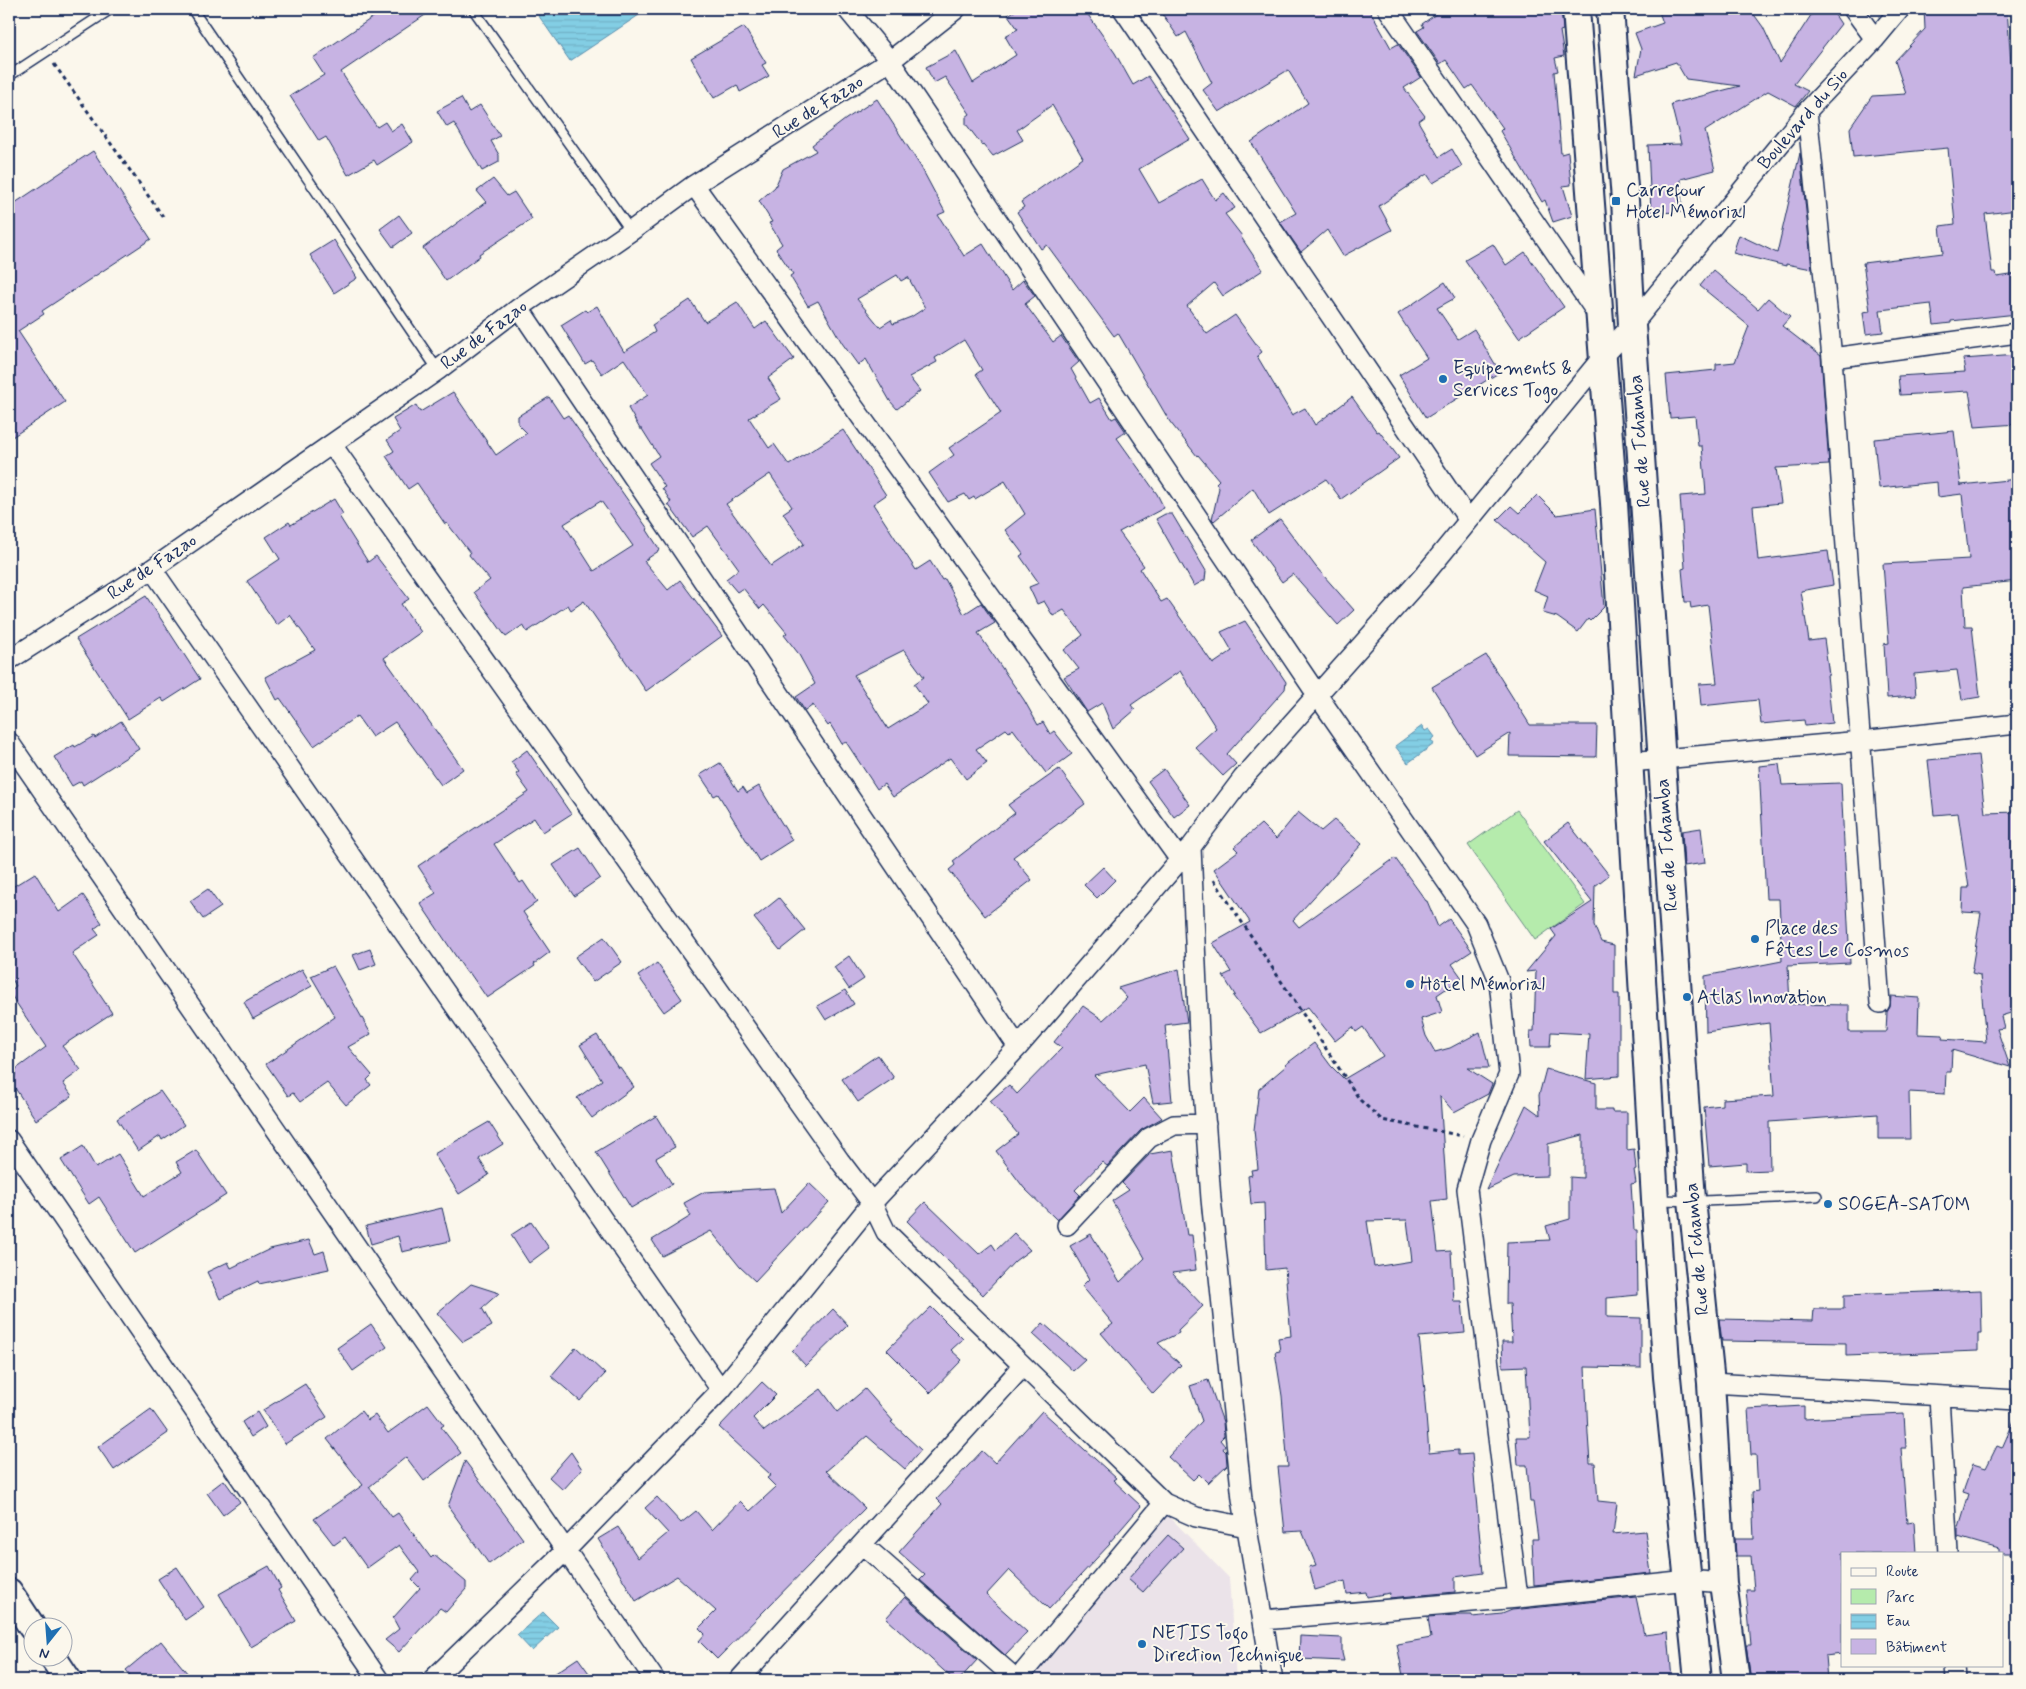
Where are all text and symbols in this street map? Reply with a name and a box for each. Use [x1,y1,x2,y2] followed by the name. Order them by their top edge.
[1752,63,1854,175] street label: Boulevard du Sio
[768,69,868,145] street label: Rue de Fazao
[1626,178,1746,225] place label: Carrefour Hotel Mémorial
[1610,195,1622,207] marker: Carrefour Hotel Mémorial
[435,294,533,376] street label: Rue de Fazao
[1453,356,1572,404] place label: Equipements & Services Togo
[1437,373,1449,385] marker: Equipements & Services Togo
[1623,374,1657,508] street label: Rue de Tchamba
[102,528,202,606] street label: Rue de Fazao
[1650,778,1684,912] street label: Rue de Tchamba
[1765,916,1910,963] place label: Place des Fêtes Le Cosmos
[1749,933,1761,945] marker: Place des Fêtes Le Cosmos
[1420,972,1545,997] place label: Hôtel Mémorial
[1404,978,1416,990] marker: Hôtel Mémorial
[1697,985,1827,1010] place label: Atlas Innovation
[1681,991,1693,1003] marker: Atlas Innovation
[1679,1182,1715,1316] street label: Rue de Tchamba
[1838,1192,1971,1217] place label: SOGEA-SATOM
[1822,1198,1834,1210] marker: SOGEA-SATOM
[1841,1552,2004,1666] legend
[1886,1562,1919,1582] text: Route
[1886,1588,1914,1608] text: Parc
[1886,1612,1910,1632] text: Eau
[22,1616,72,1666] north arrow
[1152,1621,1304,1668] place label: NETIS Togo Direction Technique
[1136,1638,1148,1650] marker: NETIS Togo Direction Technique
[1886,1638,1947,1658] text: Bâtiment
[37,1644,52,1663] text: N

